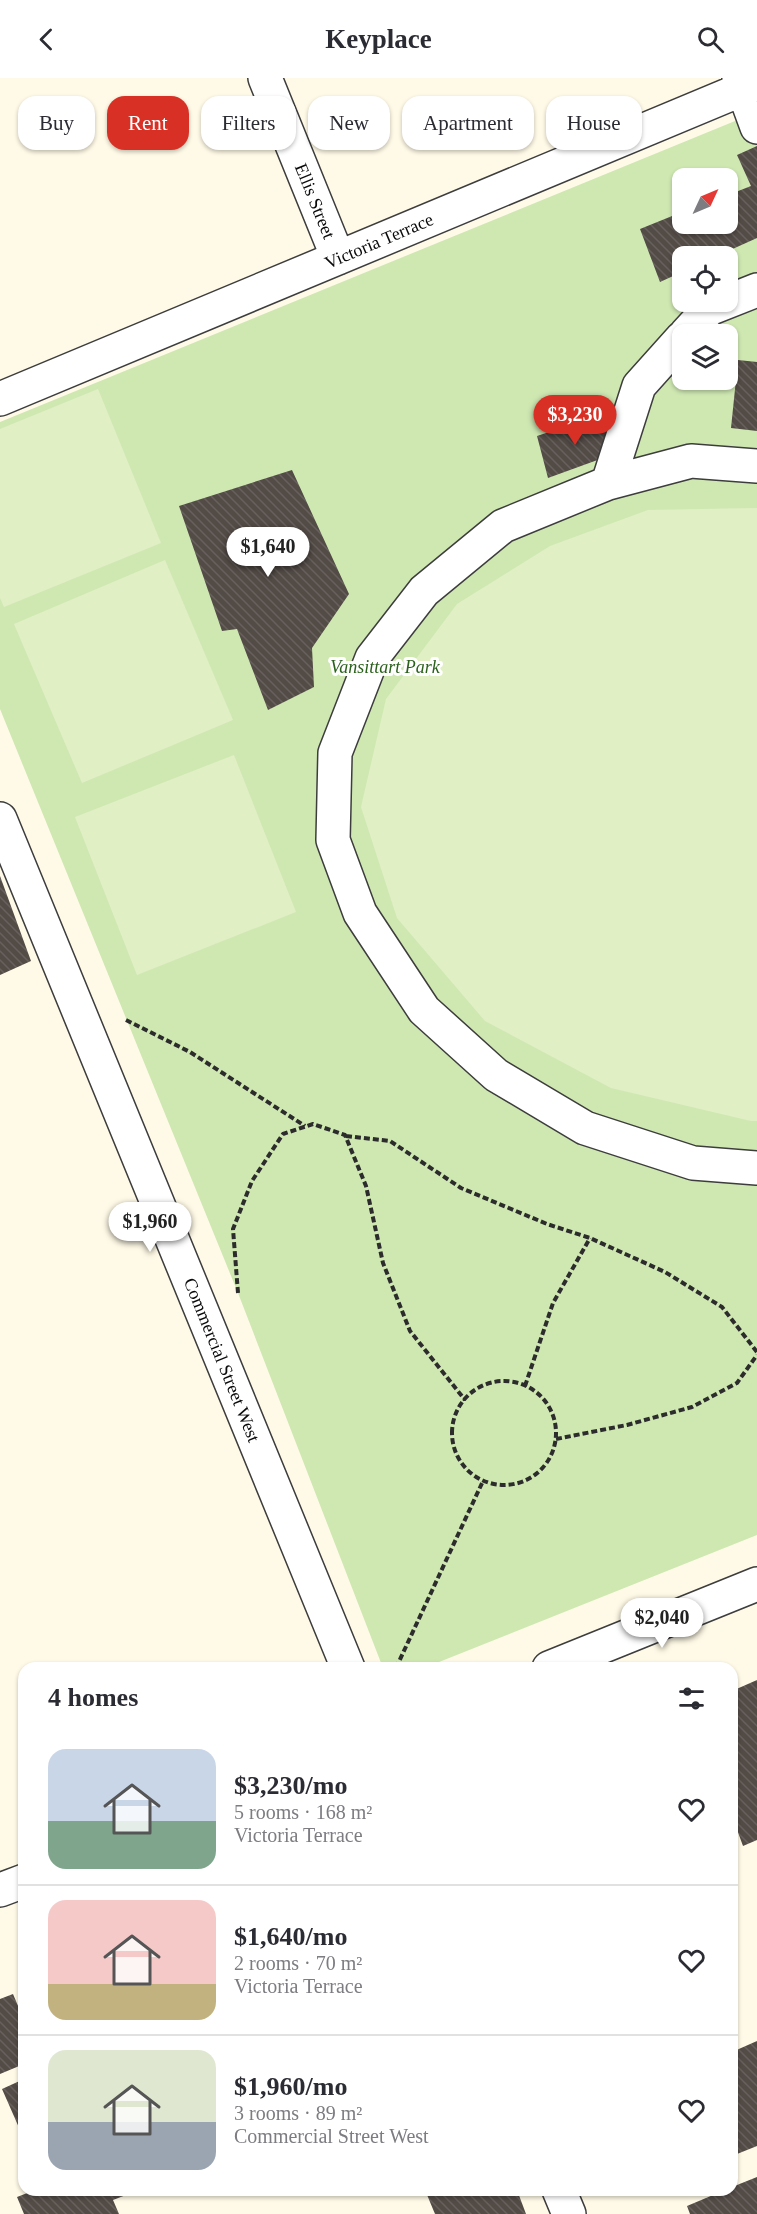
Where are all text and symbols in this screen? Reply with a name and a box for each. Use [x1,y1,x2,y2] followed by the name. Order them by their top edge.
[30,23,63,56] icon: back
[694,23,727,56] icon: search
[325,24,432,54] text: Keyplace
[18,96,95,150] chip: Buy
[107,96,189,150] chip: Rent
[201,96,296,150] chip: Filters
[308,96,390,150] chip: New
[402,96,534,150] chip: Apartment
[546,96,642,150] chip: House
[291,160,339,242] street label: Ellis Street
[672,168,738,234] north arrow
[672,168,738,390] map controls
[322,209,436,273] street label: Victoria Terrace
[672,246,738,312] button: locate
[672,324,738,390] button: layers
[526,395,624,446] pin: $3,230
[548,403,603,425] text: $3,230
[219,527,317,578] pin: $1,640
[241,535,296,557] text: $1,640
[330,657,441,677] park label: Vansittart Park
[101,1202,199,1253] pin: $1,960
[123,1210,178,1232] text: $1,960
[180,1275,264,1445] street label: Commercial Street West
[613,1598,711,1649] pin: $2,040
[635,1606,690,1628] text: $2,040
[675,1682,708,1715] icon: filters
[48,1683,138,1712] text: 4 homes
[234,1771,347,1800] text: $3,230/mo
[96,1773,168,1845] icon: home
[675,1793,708,1826] icon: heart
[234,1801,372,1823] text: 5 rooms · 168 m²
[234,1824,363,1846] text: Victoria Terrace
[234,1922,347,1951] text: $1,640/mo
[96,1924,168,1996] icon: home
[675,1944,708,1977] icon: heart
[234,1952,362,1974] text: 2 rooms · 70 m²
[234,1975,363,1997] text: Victoria Terrace
[234,2072,347,2101] text: $1,960/mo
[96,2074,168,2146] icon: home
[675,2094,708,2127] icon: heart
[234,2102,362,2124] text: 3 rooms · 89 m²
[234,2125,429,2147] text: Commercial Street West

